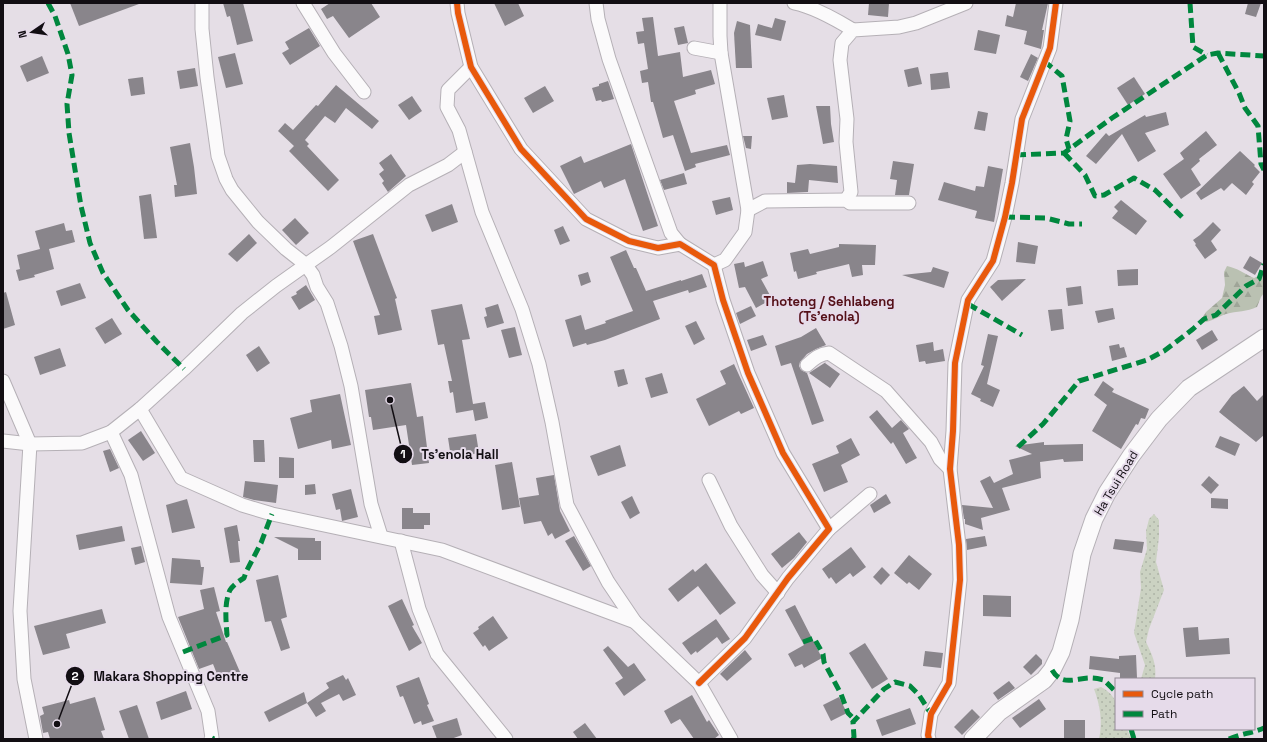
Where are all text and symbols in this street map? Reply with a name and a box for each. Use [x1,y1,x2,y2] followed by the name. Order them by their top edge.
[12,12,52,52] north arrow
[15,29,30,39] text: N
[763,293,895,325] district label: Thoteng / Sehlabeng (Ts'enola)
[393,442,507,467] callout: Ts'enola Hall
[400,446,406,462] text: 1
[421,446,499,463] text: Ts'enola Hall
[1090,448,1142,518] street label: Ha Tsui Road
[65,664,256,689] callout: Makara Shopping Centre
[71,668,79,684] text: 2
[93,668,249,685] text: Makara Shopping Centre
[1115,678,1255,730] legend
[1151,686,1213,702] text: Cycle path
[1151,706,1177,722] text: Path

